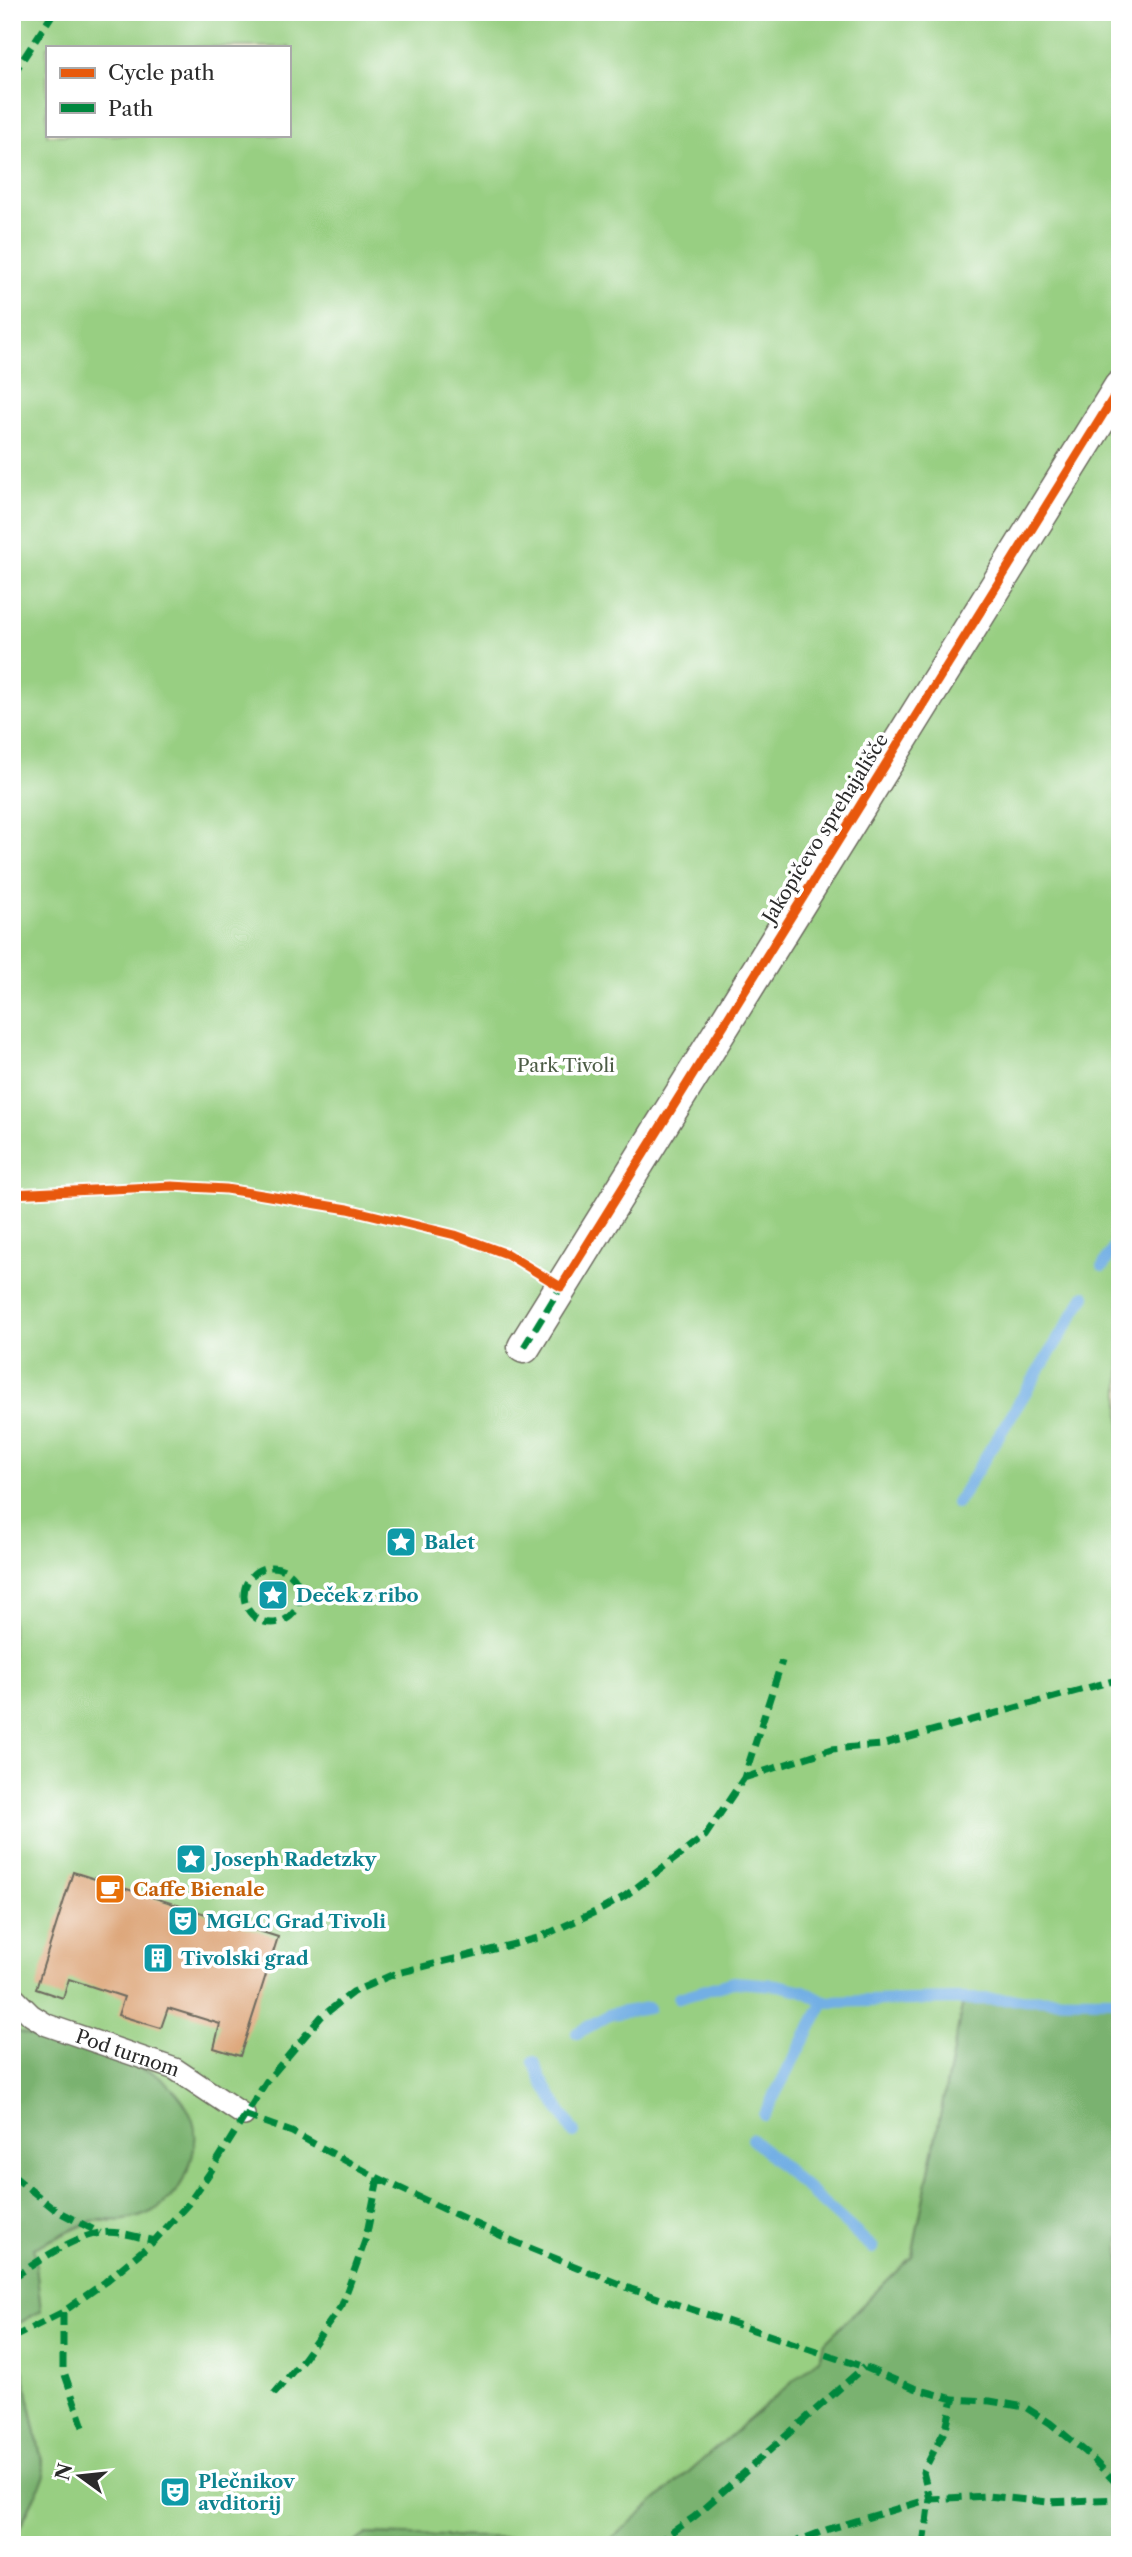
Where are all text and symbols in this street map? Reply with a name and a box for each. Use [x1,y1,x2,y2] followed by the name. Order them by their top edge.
[46,46,290,136] legend
[108,60,215,85] text: Cycle path
[108,96,153,121] text: Path
[756,729,893,930] street label: Jakopičevo sprehajališče
[517,1054,615,1077] park label: Park Tivoli
[384,1525,418,1559] place icon: Balet
[424,1531,475,1554] place label: Balet
[256,1578,290,1612] place icon: Deček z ribo
[296,1584,419,1607] place label: Deček z ribo
[174,1842,208,1876] place icon: Joseph Radetzky
[211,1848,378,1871] place label: Joseph Radetzky
[93,1872,127,1906] cafe icon: Caffe Bienale
[133,1878,265,1901] place label: Caffe Bienale
[166,1904,200,1938] theatre icon: MGLC Grad Tivoli
[206,1910,386,1933] place label: MGLC Grad Tivoli
[141,1941,175,1975] building icon: Tivolski grad
[181,1947,309,1970] place label: Tivolski grad
[73,2025,183,2082] street label: Pod turnom
[46,2442,116,2512] north arrow
[51,2461,77,2483] text: N
[198,2470,295,2515] place label: Plečnikov avditorij
[158,2475,192,2509] theatre icon: Plečnikov avditorij

